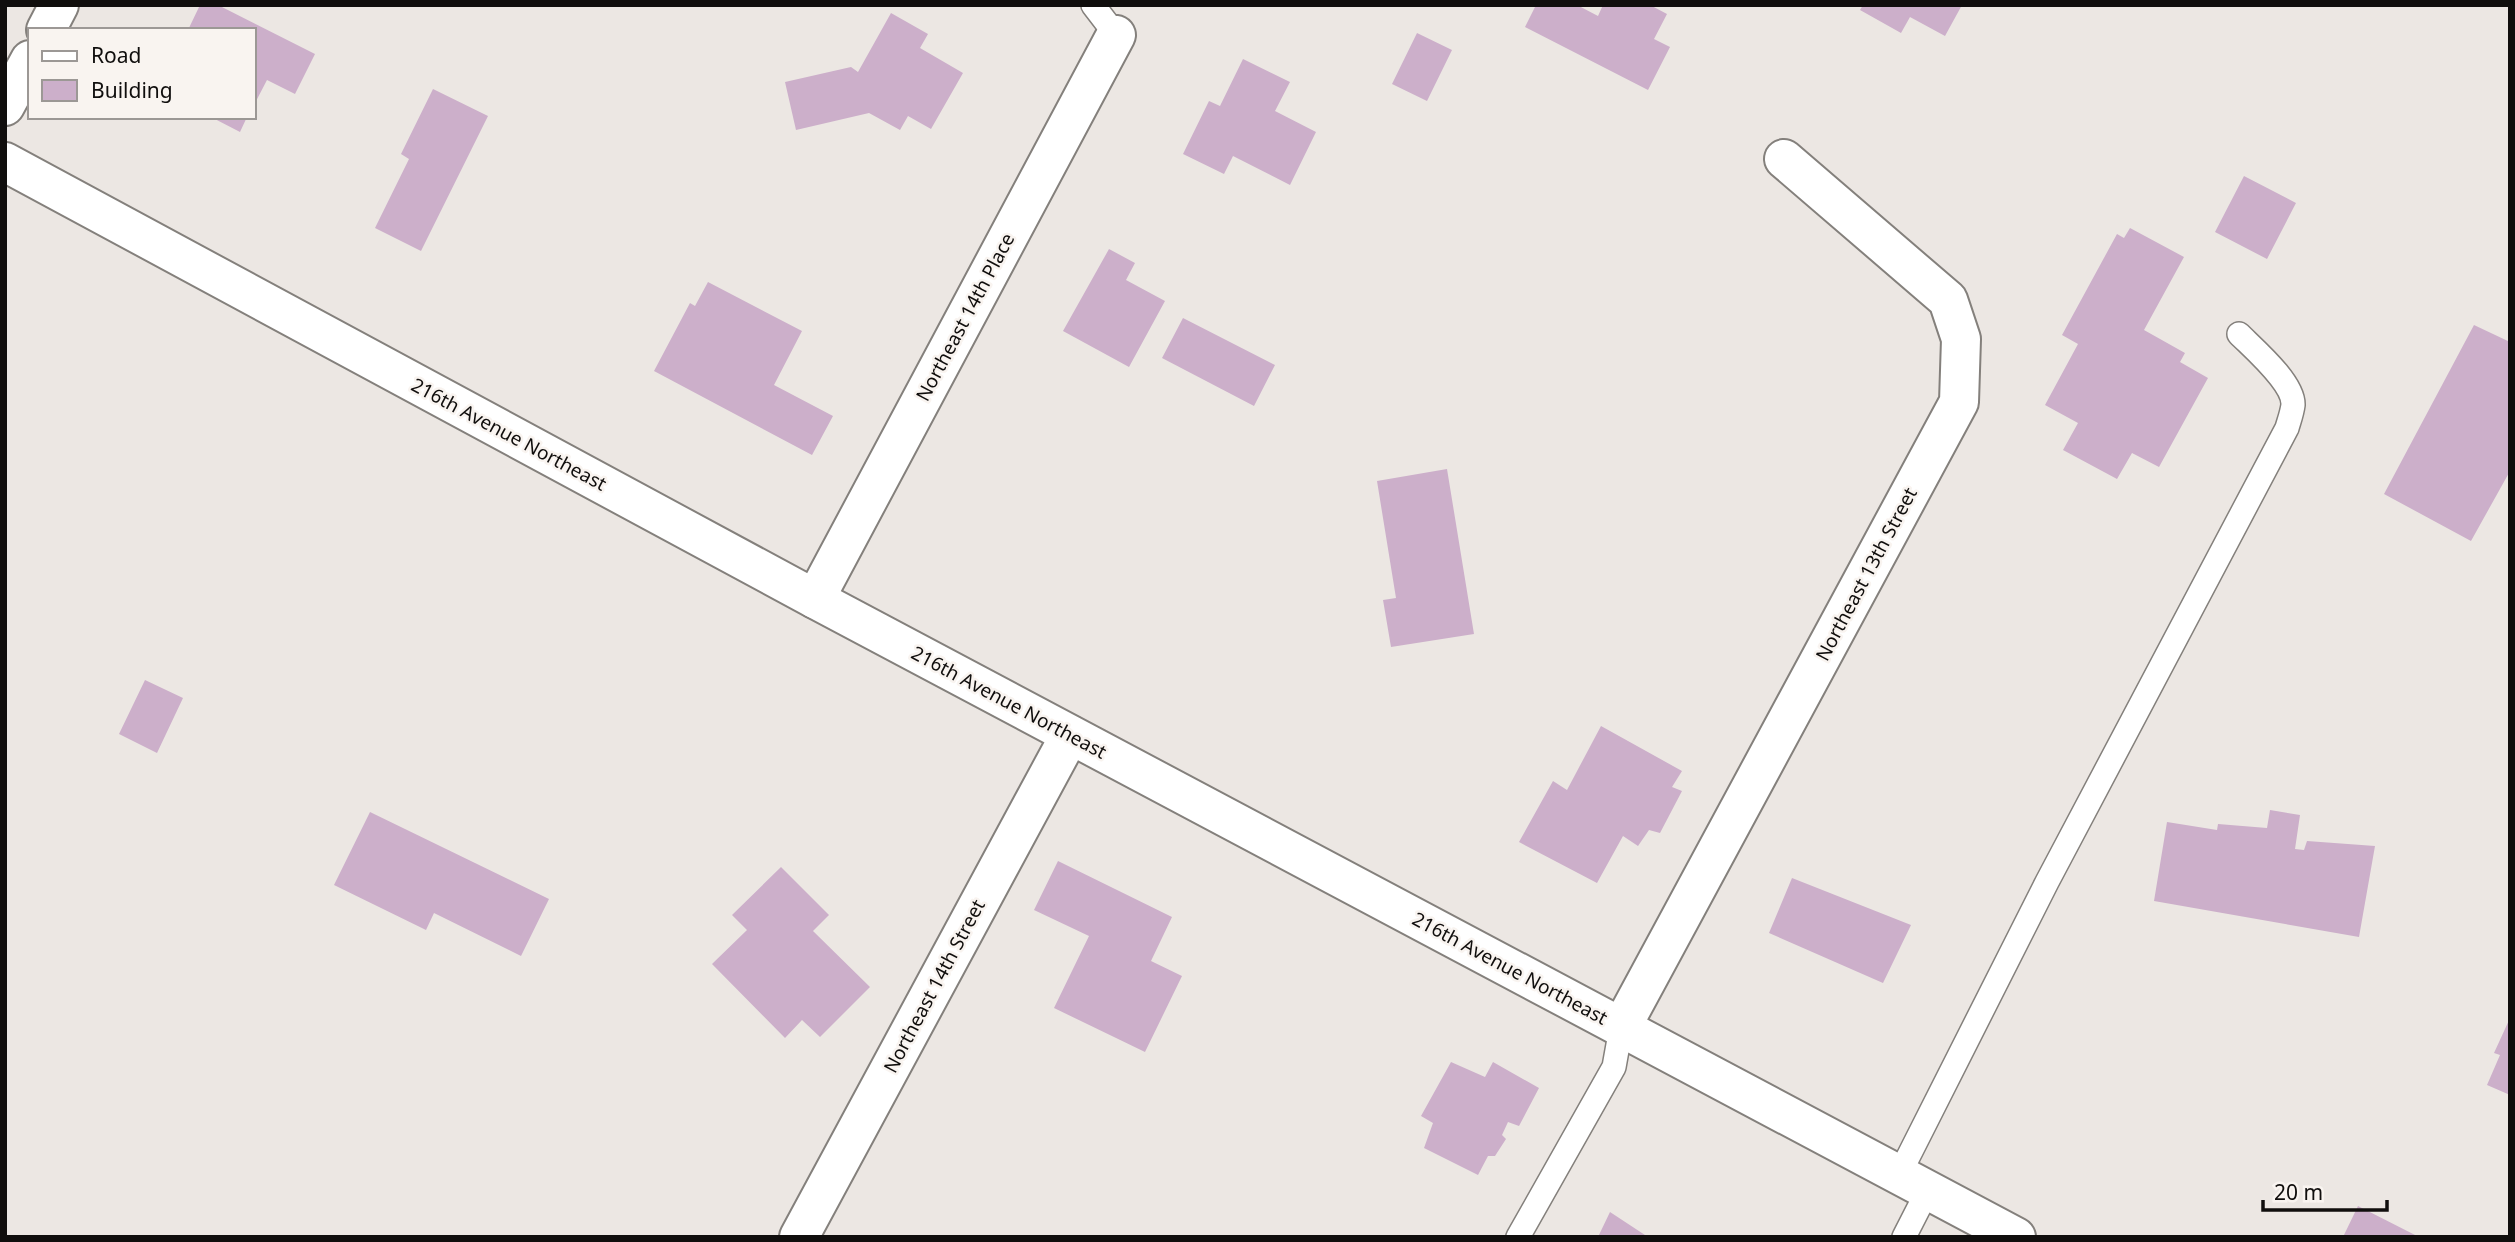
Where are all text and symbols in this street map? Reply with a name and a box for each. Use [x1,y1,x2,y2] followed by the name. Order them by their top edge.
[28,28,256,119] legend
[91,41,141,69] text: Road
[91,76,173,104] text: Building
[910,228,1020,406] street label: Northeast 14th Place
[407,371,611,497] street label: 216th Avenue Northeast
[1809,483,1923,665] street label: Northeast 13th Street
[907,639,1111,765] street label: 216th Avenue Northeast
[877,895,991,1077] street label: Northeast 14th Street
[1408,905,1612,1031] street label: 216th Avenue Northeast
[2263,1168,2387,1212] scale bar
[2274,1178,2323,1206] text: 20 m

